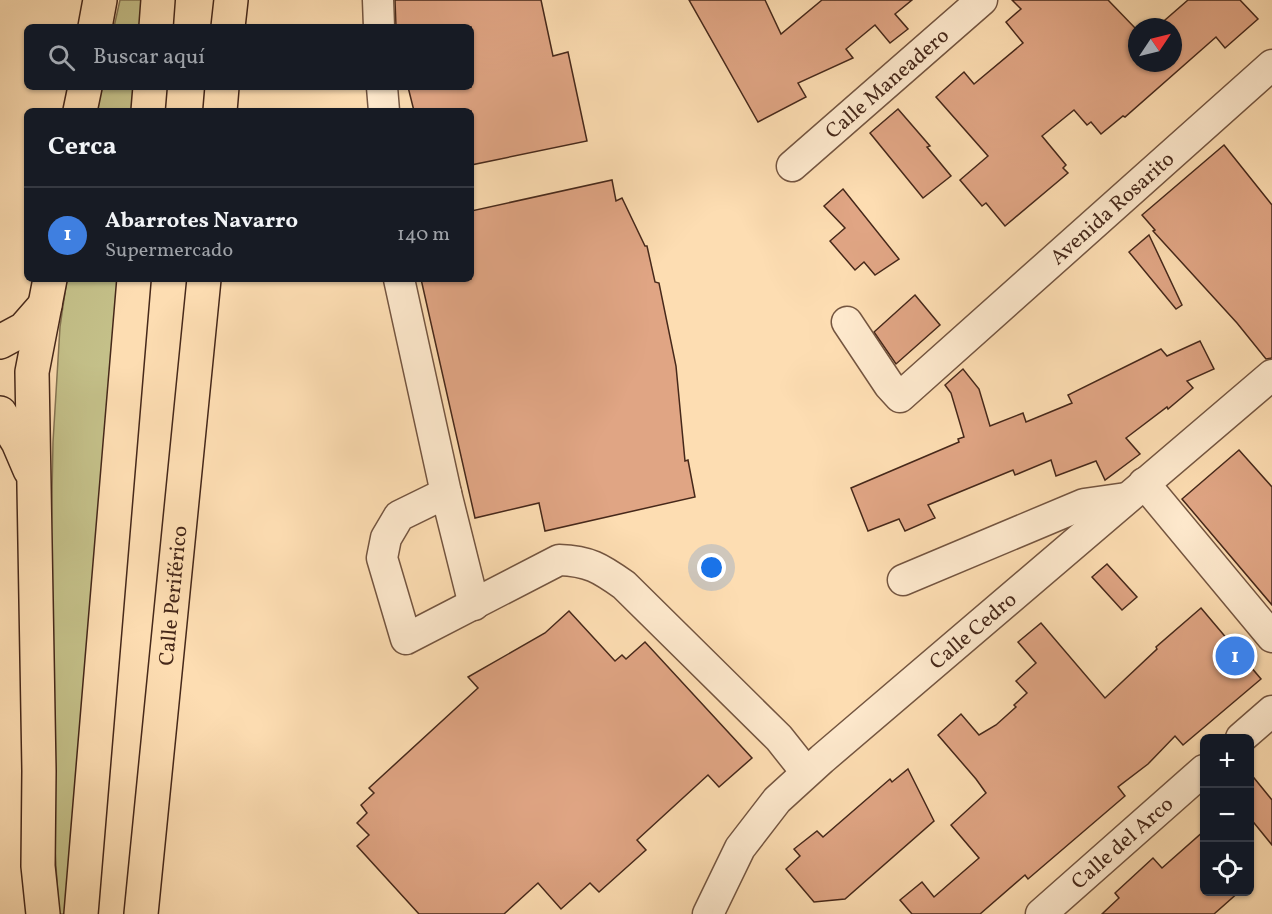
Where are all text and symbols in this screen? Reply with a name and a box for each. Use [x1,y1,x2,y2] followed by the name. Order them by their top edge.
[1128,18,1182,72] north arrow
[820,22,956,146] street label: Calle Maneadero
[24,24,474,90] search box
[45,41,78,74] icon: search
[93,42,205,73] text: Buscar aquí
[48,129,117,165] text: Cerca
[1044,146,1181,272] street label: Avenida Rosarito
[105,206,298,237] text: Abarrotes Navarro
[63,221,72,249] text: 1
[397,221,450,249] text: 140 m
[105,237,233,265] text: Supermercado
[153,524,195,667] street label: Calle Periférico
[697,553,726,582] your location
[924,586,1024,677] street label: Calle Cedro
[1216,634,1254,678] pin: 1
[1200,734,1254,896] map controls
[1200,734,1254,788] button: +
[1200,788,1254,842] button: −
[1066,791,1180,897] street label: Calle del Arco
[1200,842,1254,896] button: locate

